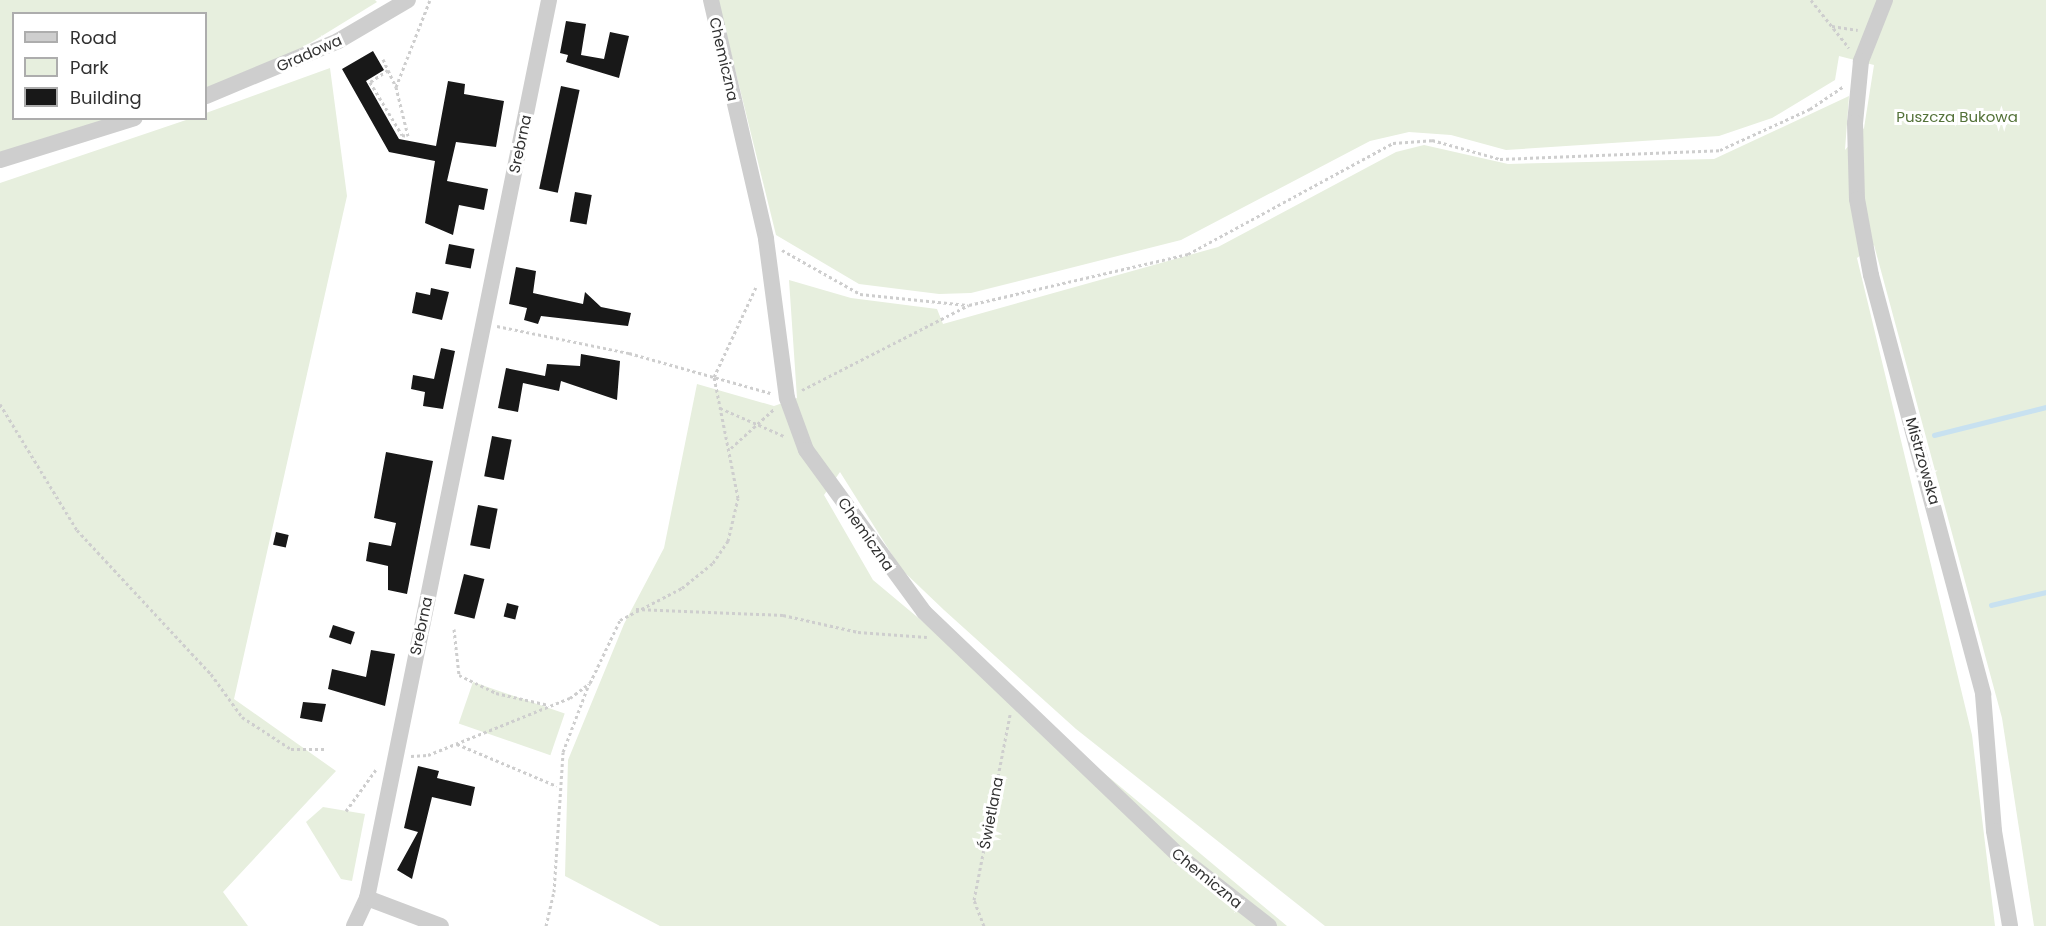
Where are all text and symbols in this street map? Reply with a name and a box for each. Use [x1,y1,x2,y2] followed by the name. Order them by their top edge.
[12,12,207,120] legend
[706,15,742,103] street label: Chemiczna
[70,25,117,50] text: Road
[274,31,344,75] street label: Gradowa
[70,55,109,80] text: Park
[70,85,142,110] text: Building
[1896,108,2018,126] park label: Puszcza Bukowa
[505,113,535,175] street label: Srebrna
[1902,415,1944,507] street label: Mistrzowska
[834,494,898,574] street label: Chemiczna
[406,595,436,657] street label: Srebrna
[975,775,1007,851] street label: Świetlana
[1168,844,1246,912] street label: Chemiczna

